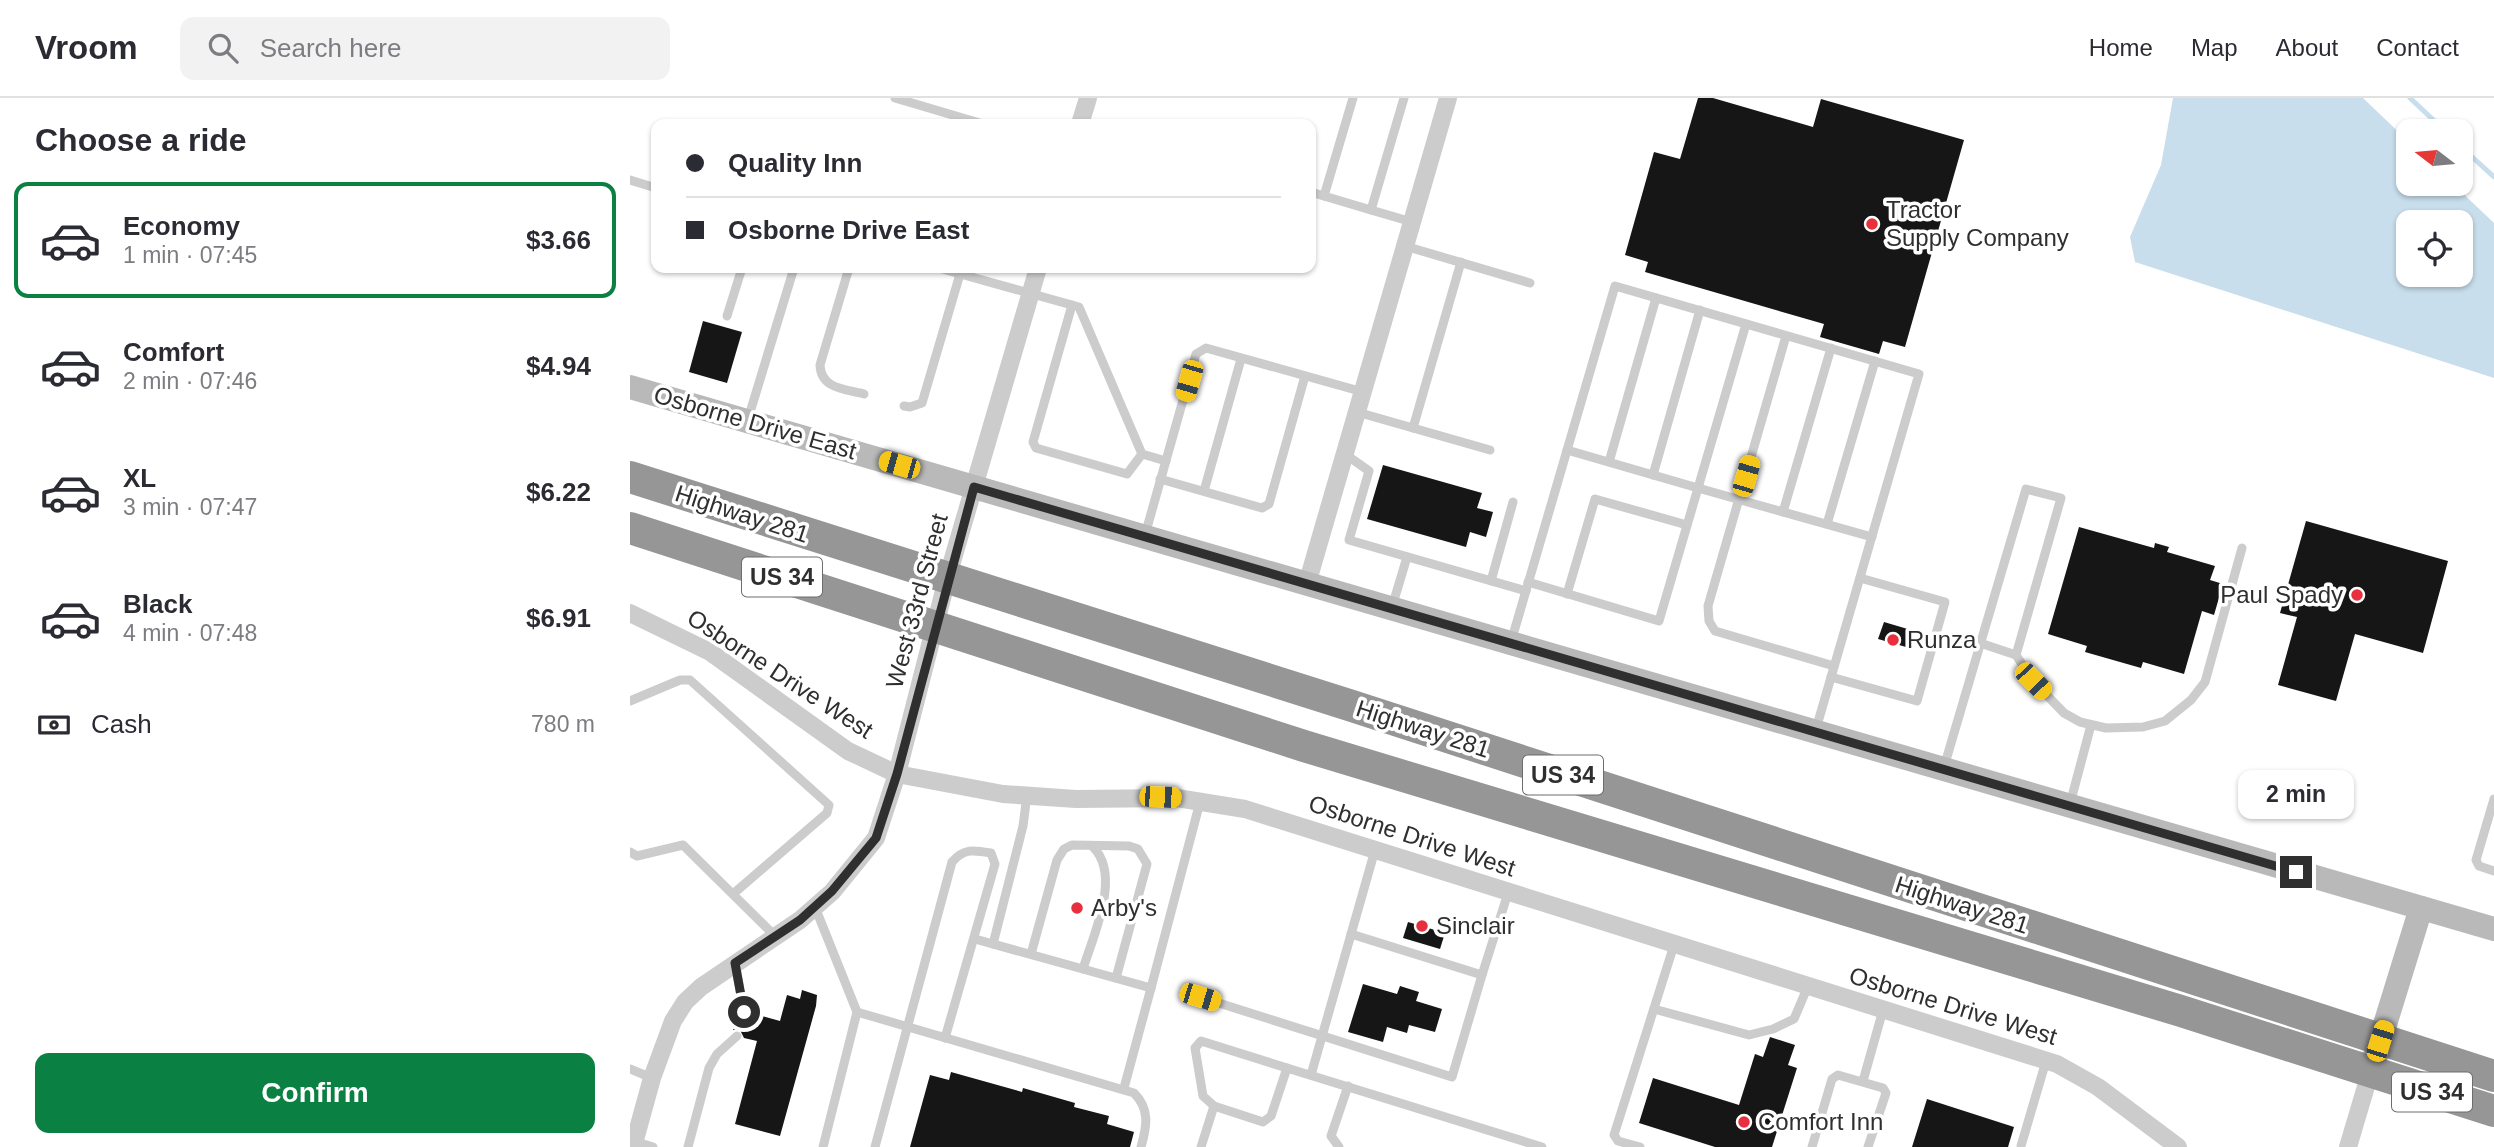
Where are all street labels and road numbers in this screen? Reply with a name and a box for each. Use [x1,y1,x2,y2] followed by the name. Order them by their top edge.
[651,381,860,464] street label: Osborne Drive East
[672,479,812,548] street label: Highway 281
[880,510,953,691] street label: West 33rd Street
[742,558,822,597] road number: US 34
[683,604,878,744] street label: Osborne Drive West
[1353,694,1493,763] street label: Highway 281
[1523,755,1603,794] road number: US 34
[1305,789,1519,882] street label: Osborne Drive West
[1892,870,2032,939] street label: Highway 281
[1846,961,2061,1050] street label: Osborne Drive West
[2392,1072,2472,1112] road number: US 34

